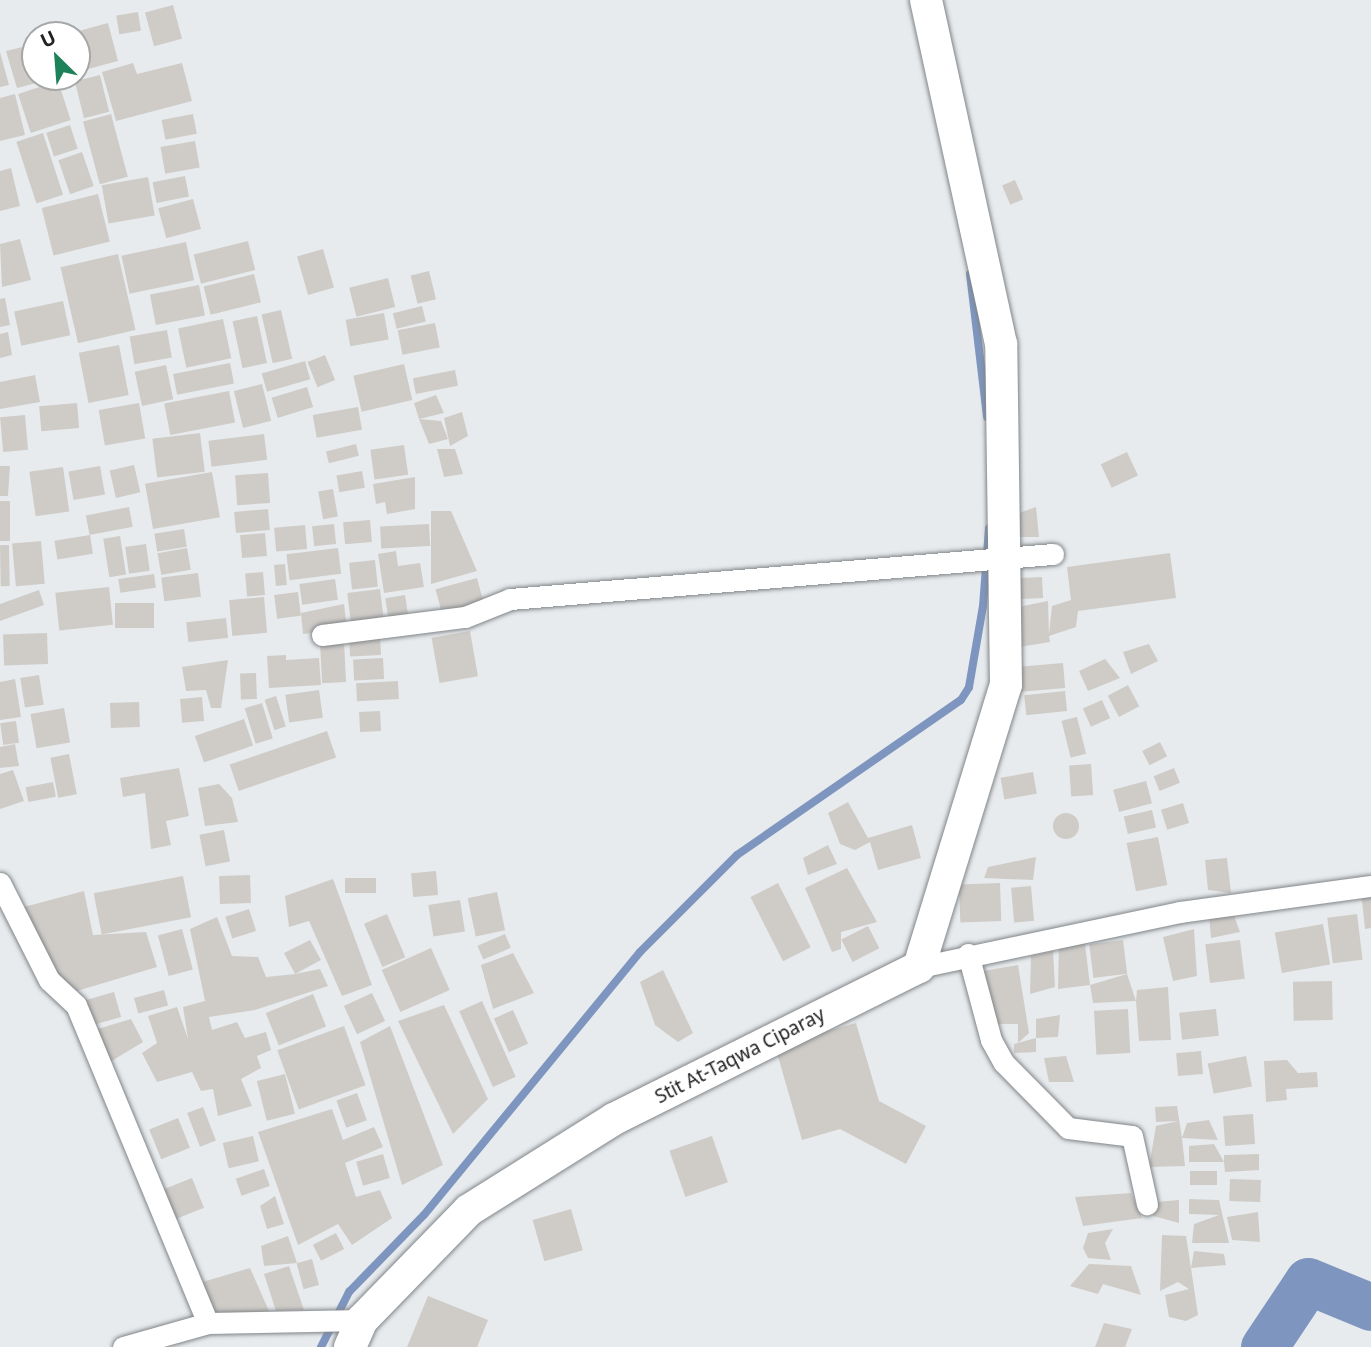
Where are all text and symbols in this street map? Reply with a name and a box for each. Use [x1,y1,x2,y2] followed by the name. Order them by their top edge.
[21,21,91,91] north arrow
[36,24,60,54] text: U
[651,1003,829,1109] street label: Stit At-Taqwa Ciparay

